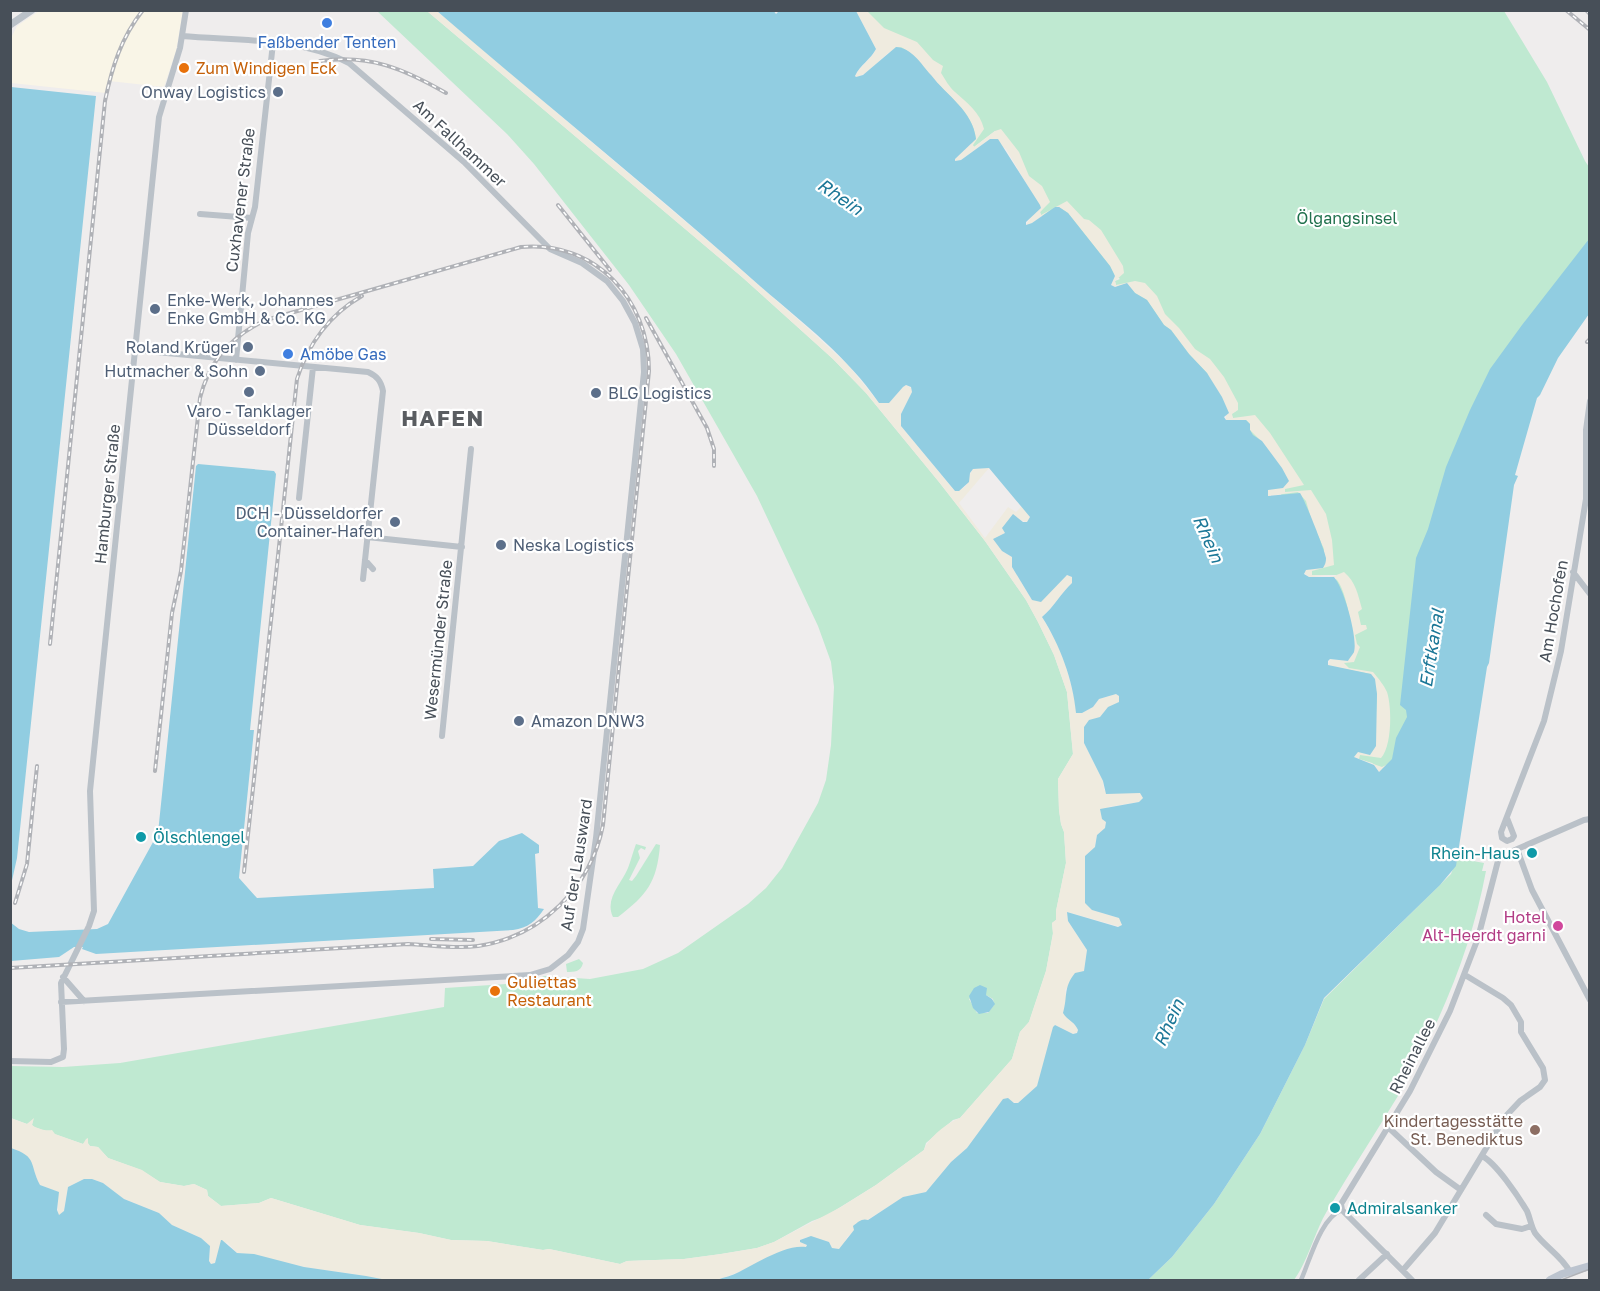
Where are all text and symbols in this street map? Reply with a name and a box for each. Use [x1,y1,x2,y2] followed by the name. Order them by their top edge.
[320,16,334,30] marker: Faßbender Tenten
[258,32,396,52] place label: Faßbender Tenten
[196,58,337,78] place label: Zum Windigen Eck
[177,61,191,75] marker: Zum Windigen Eck
[141,82,266,102] place label: Onway Logistics
[271,85,285,99] marker: Onway Logistics
[409,95,511,191] street label: Am Fallhammer
[221,127,259,273] street label: Cuxhavener Straße
[814,173,868,220] water label: Rhein
[1297,208,1397,228] park label: Ölgangsinsel
[167,290,334,328] place label: Enke-Werk, Johannes Enke GmbH & Co. KG
[148,302,162,316] marker: Enke-Werk, Johannes Enke GmbH & Co. KG
[126,337,236,357] place label: Roland Krüger
[241,340,255,354] marker: Roland Krüger
[300,344,386,364] place label: Amöbe Gas
[281,347,295,361] marker: Amöbe Gas
[104,361,248,381] place label: Hutmacher & Sohn
[253,364,267,378] marker: Hutmacher & Sohn
[608,383,712,403] place label: BLG Logistics
[242,385,256,399] marker: Varo - Tanklager Düsseldorf
[589,386,603,400] marker: BLG Logistics
[187,401,311,439] place label: Varo - Tanklager Düsseldorf
[401,404,485,431] district label: HAFEN
[90,423,124,565] street label: Hamburger Straße
[235,503,383,541] place label: DCH - Düsseldorfer Container-Hafen
[1189,511,1229,567] water label: Rhein
[388,515,402,529] marker: DCH - Düsseldorfer Container-Hafen
[513,535,634,555] place label: Neska Logistics
[494,538,508,552] marker: Neska Logistics
[1534,558,1572,664] street label: Am Hochofen
[420,559,456,721] street label: Wesermünder Straße
[1414,606,1448,689] water label: Erftkanal
[531,711,645,731] place label: Amazon DNW3
[512,714,526,728] marker: Amazon DNW3
[556,798,596,932] street label: Auf der Lausward
[153,827,245,847] place label: Ölschlengel
[134,830,148,844] marker: Ölschlengel
[1430,843,1520,863] place label: Rhein-Haus
[1525,846,1539,860] marker: Rhein-Haus
[1422,907,1546,945] place label: Hotel Alt-Heerdt garni
[1551,919,1565,933] marker: Hotel Alt-Heerdt garni
[507,972,592,1010] place label: Guliettas Restaurant
[488,984,502,998] marker: Guliettas Restaurant
[1148,995,1189,1050] water label: Rhein
[1385,1015,1439,1097] street label: Rheinallee
[1383,1111,1523,1149] place label: Kindertagesstätte St. Benediktus
[1528,1123,1542,1137] marker: Kindertagesstätte St. Benediktus
[1347,1198,1458,1218] place label: Admiralsanker
[1328,1201,1342,1215] marker: Admiralsanker

